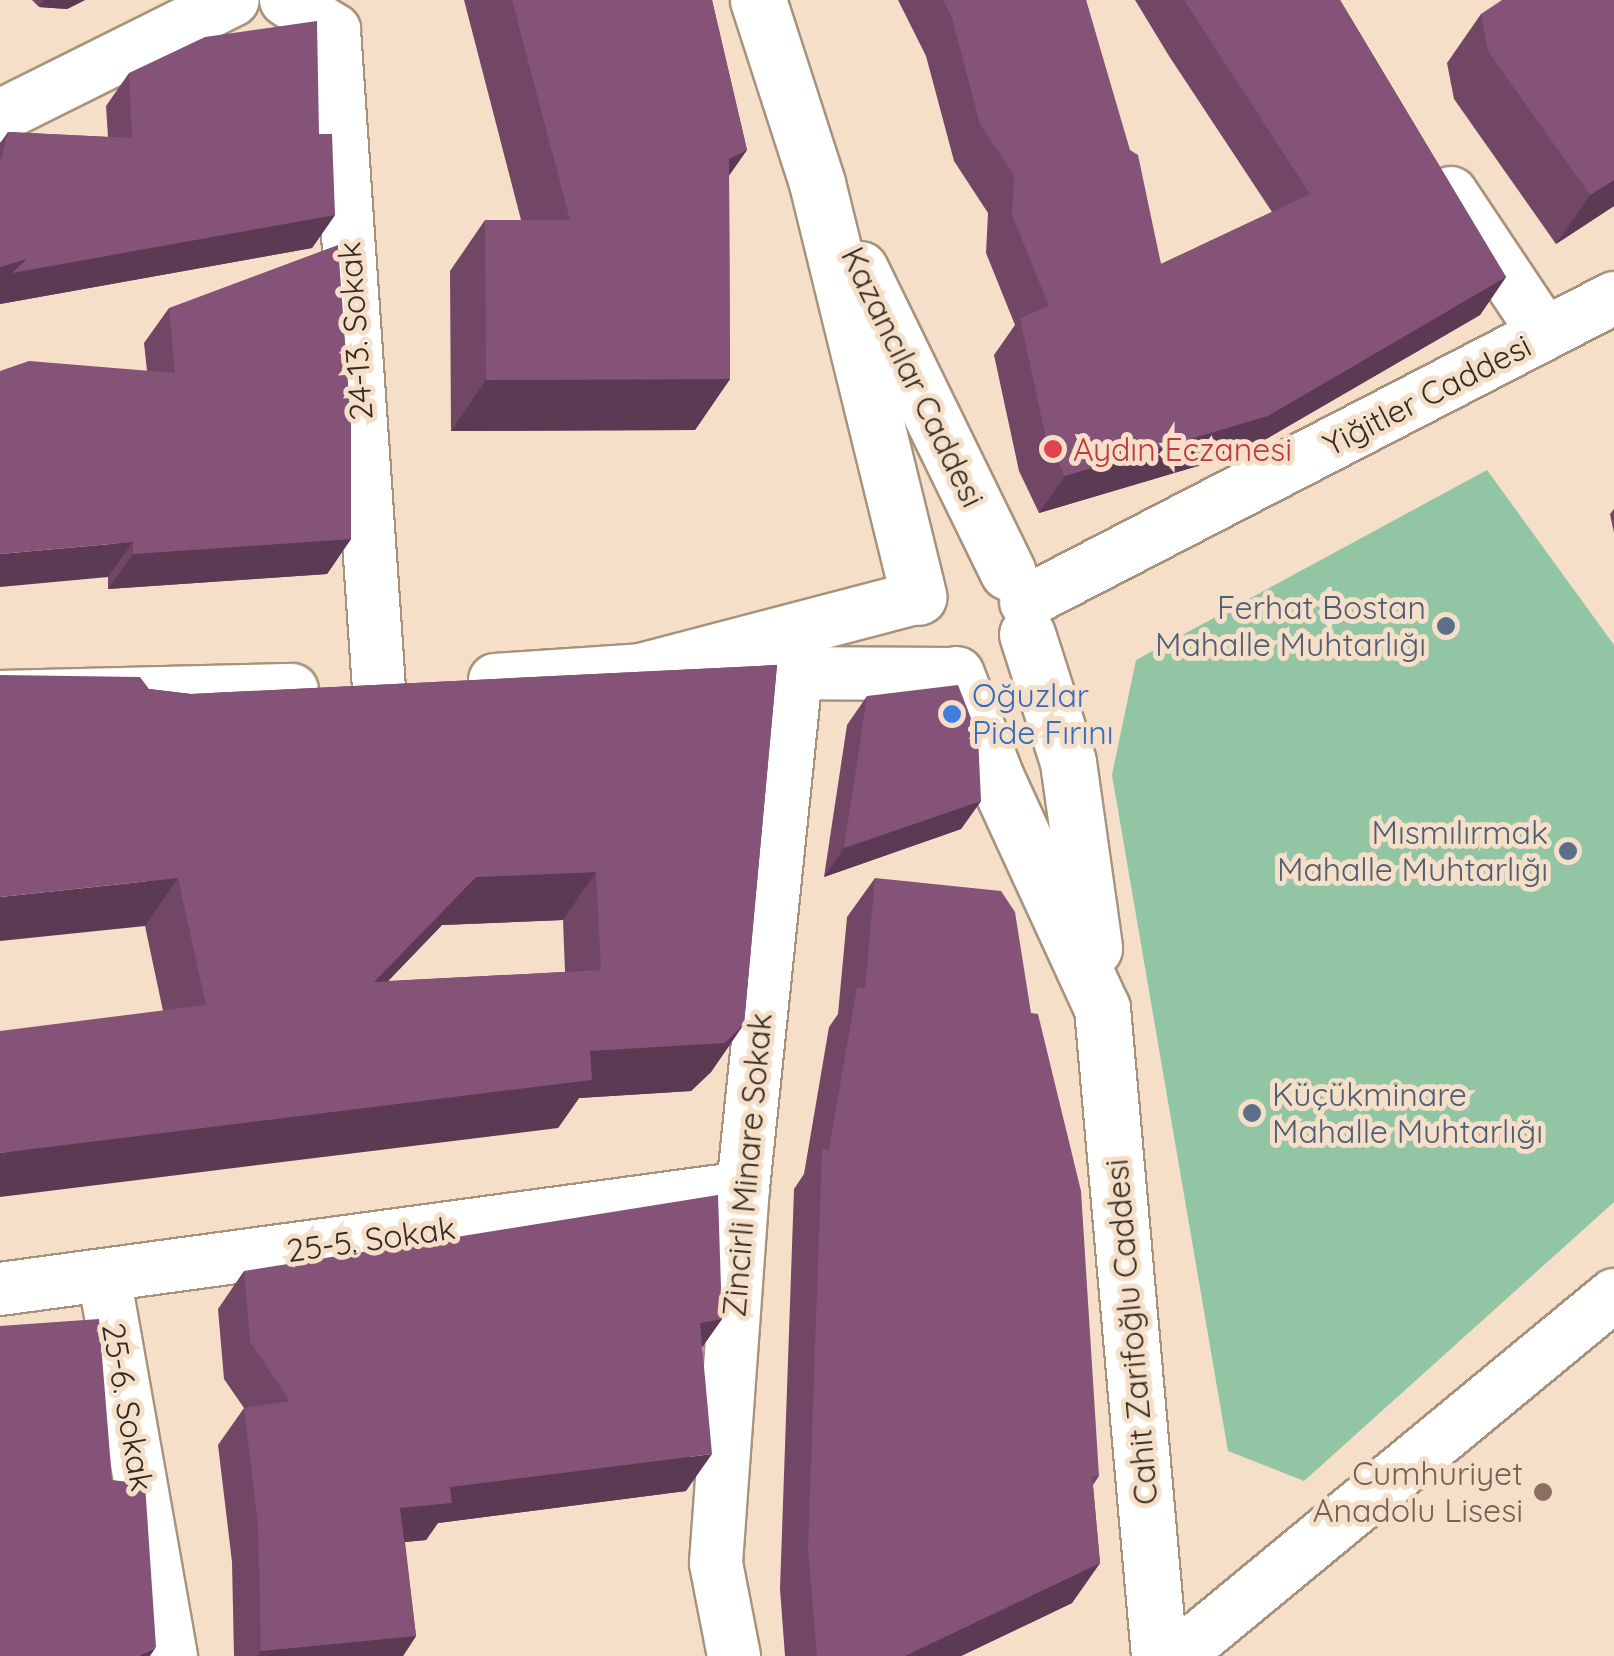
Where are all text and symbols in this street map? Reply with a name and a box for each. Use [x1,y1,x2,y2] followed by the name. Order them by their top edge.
[330,240,380,422] street label: 24-13. Sokak
[833,241,993,513] street label: Kazancılar Caddesi
[1317,326,1537,464] street label: Yiğitler Caddesi
[1073,430,1292,468] place label: Aydın Eczanesi
[1042,438,1064,460] marker: Aydın Eczanesi
[1155,589,1426,664] place label: Ferhat Bostan Mahalle Muhtarlığı
[1435,615,1457,637] marker: Ferhat Bostan Mahalle Muhtarlığı
[972,677,1114,752] place label: Oğuzlar Pide Fırını
[941,703,963,725] marker: Oğuzlar Pide Fırını
[1277,814,1548,889] place label: Mısmılırmak Mahalle Muhtarlığı
[1557,840,1579,862] marker: Mısmılırmak Mahalle Muhtarlığı
[715,1011,779,1319] street label: Zincirli Minare Sokak
[1272,1076,1543,1151] place label: Küçükminare Mahalle Muhtarlığı
[1241,1102,1263,1124] marker: Küçükminare Mahalle Muhtarlığı
[1097,1158,1165,1506] street label: Cahit Zarifoğlu Caddesi
[284,1208,458,1270] street label: 25-5. Sokak
[94,1320,162,1494] street label: 25-6. Sokak
[1313,1455,1523,1530] place label: Cumhuriyet Anadolu Lisesi
[1532,1481,1554,1503] marker: Cumhuriyet Anadolu Lisesi

